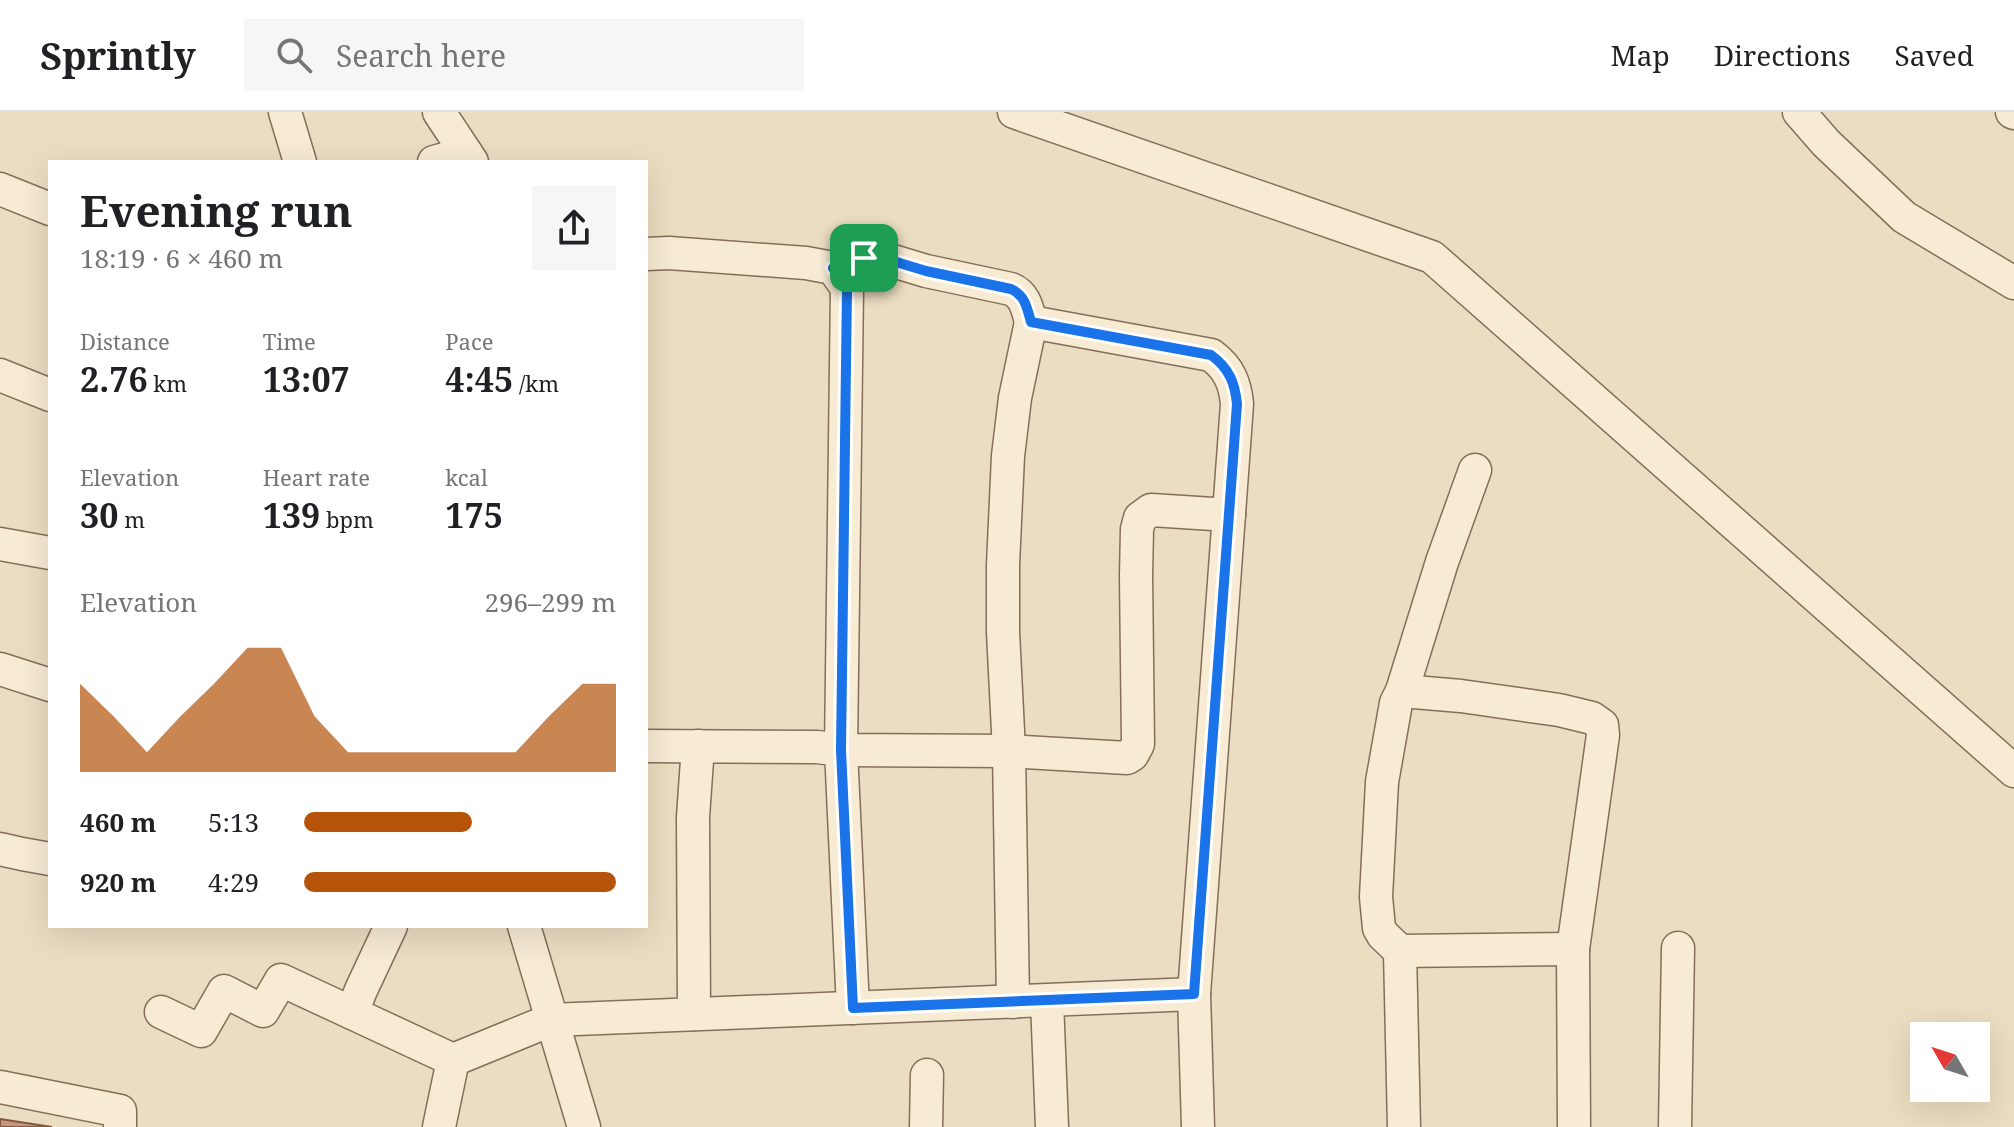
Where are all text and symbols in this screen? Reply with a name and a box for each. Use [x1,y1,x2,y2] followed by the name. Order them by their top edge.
[244,19,804,91] search box
[40,29,196,81] text: Sprintly
[272,33,316,77] icon: search
[336,35,506,76] text: Search here
[1610,36,1670,74] text: Map
[1714,36,1851,74] text: Directions
[1895,36,1974,74] text: Saved
[80,180,353,240] text: Evening run
[532,186,616,270] button: share
[830,224,898,292] pin
[842,236,886,280] icon: arrive
[80,240,283,276] text: 18:19 · 6 × 460 m
[80,326,170,356] text: Distance
[263,326,316,356] text: Time
[445,326,494,356] text: Pace
[80,356,148,402] text: 2.76
[263,356,350,402] text: 13:07
[445,356,513,402] text: 4:45
[148,368,187,398] text: km
[513,368,559,398] text: /km
[80,462,179,492] text: Elevation
[263,462,370,492] text: Heart rate
[445,462,488,492] text: kcal
[80,492,118,538] text: 30
[263,492,320,538] text: 139
[445,492,503,538] text: 175
[118,504,145,534] text: m
[320,504,374,534] text: bpm
[80,584,197,620] text: Elevation
[484,584,616,620] text: 296–299 m
[80,804,156,840] text: 460 m
[208,804,259,840] text: 5:13
[80,864,156,900] text: 920 m
[208,864,259,900] text: 4:29
[1910,1022,1990,1102] north arrow
[1910,1022,1990,1102] map controls

